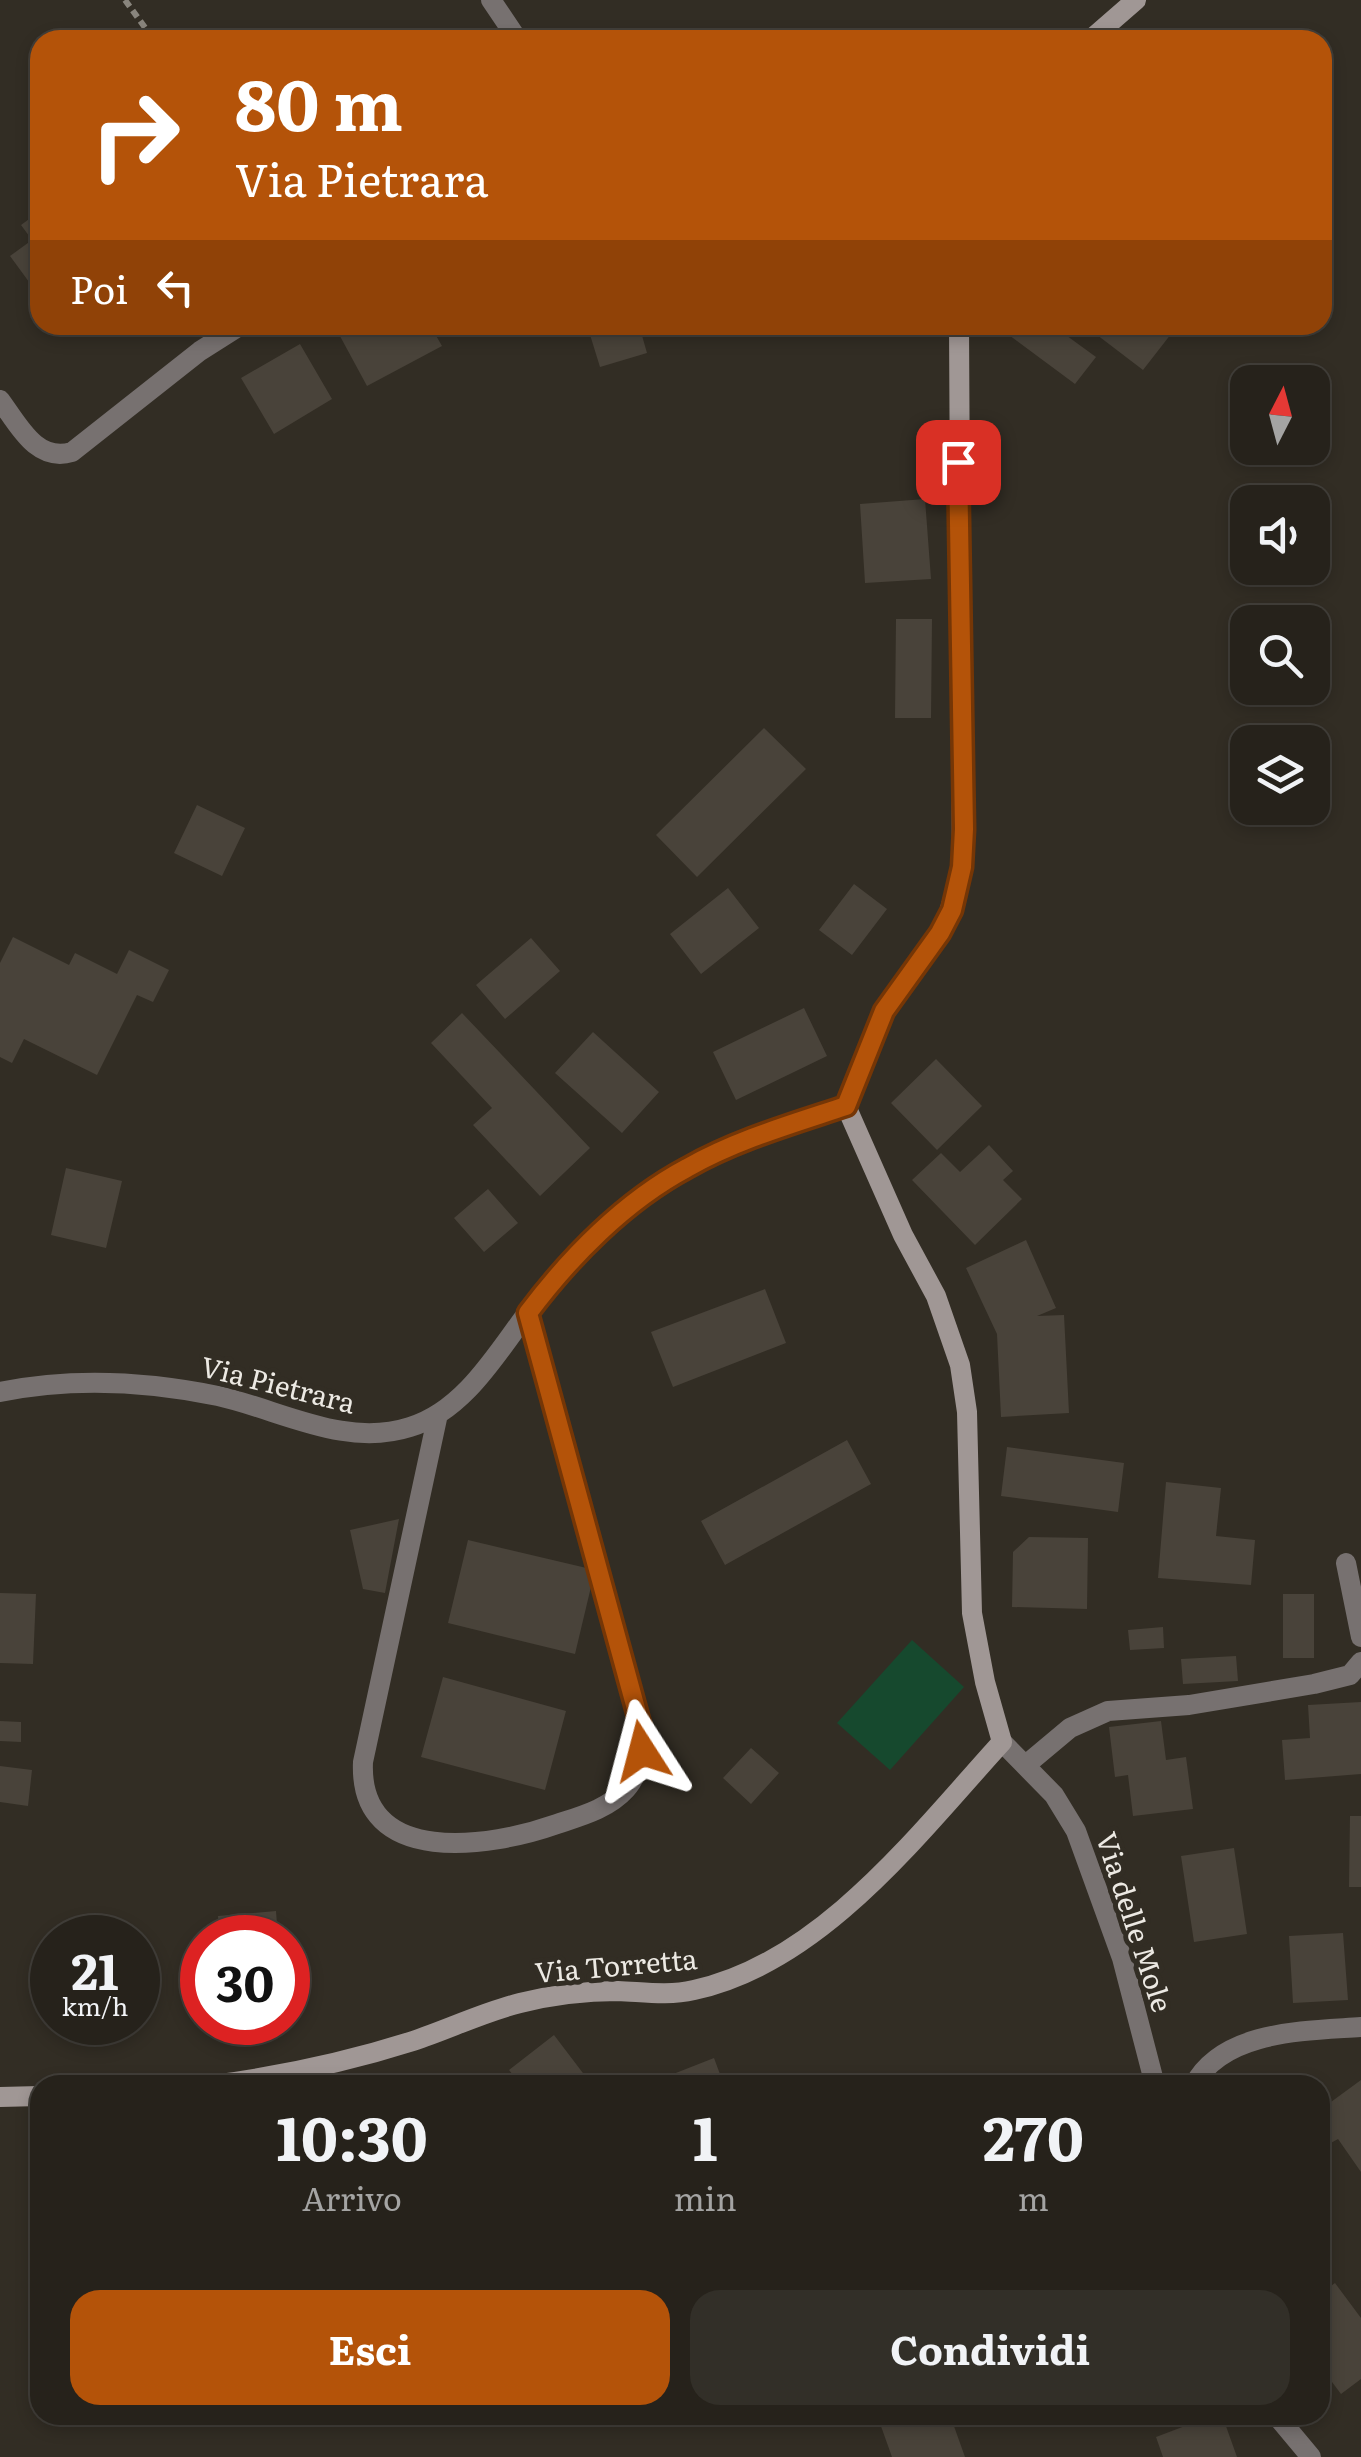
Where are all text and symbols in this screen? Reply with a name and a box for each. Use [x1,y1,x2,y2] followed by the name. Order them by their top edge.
[235,49,403,153] text: 80 m
[70,70,200,200] icon: right
[235,144,488,211] text: Via Pietrara
[70,259,128,316] text: Poi
[148,260,203,315] icon: left
[1230,365,1330,465] north arrow
[1230,365,1330,825] map controls
[916,420,1001,505] pin
[931,435,986,490] icon: arrive
[1230,485,1330,585] button: sound
[1230,605,1330,705] button: search
[1230,725,1330,825] button: layers
[197,1344,360,1423] street label: Via Pietrara
[590,1699,694,1803] position arrow
[1087,1826,1185,2017] street label: Via delle Mole
[180,1915,310,2045] speed limit sign: 30
[71,1931,119,2005] text: 21
[533,1936,699,1992] street label: Via Torretta
[62,1987,128,2024] text: km/h
[276,2090,428,2179] text: 10:30
[693,2090,718,2179] text: 1
[983,2090,1084,2179] text: 270
[302,2173,402,2221] text: Arrivo
[674,2173,737,2221] text: min
[1018,2173,1049,2221] text: m
[70,2290,670,2405] button: Esci
[690,2290,1290,2405] button: Condividi

